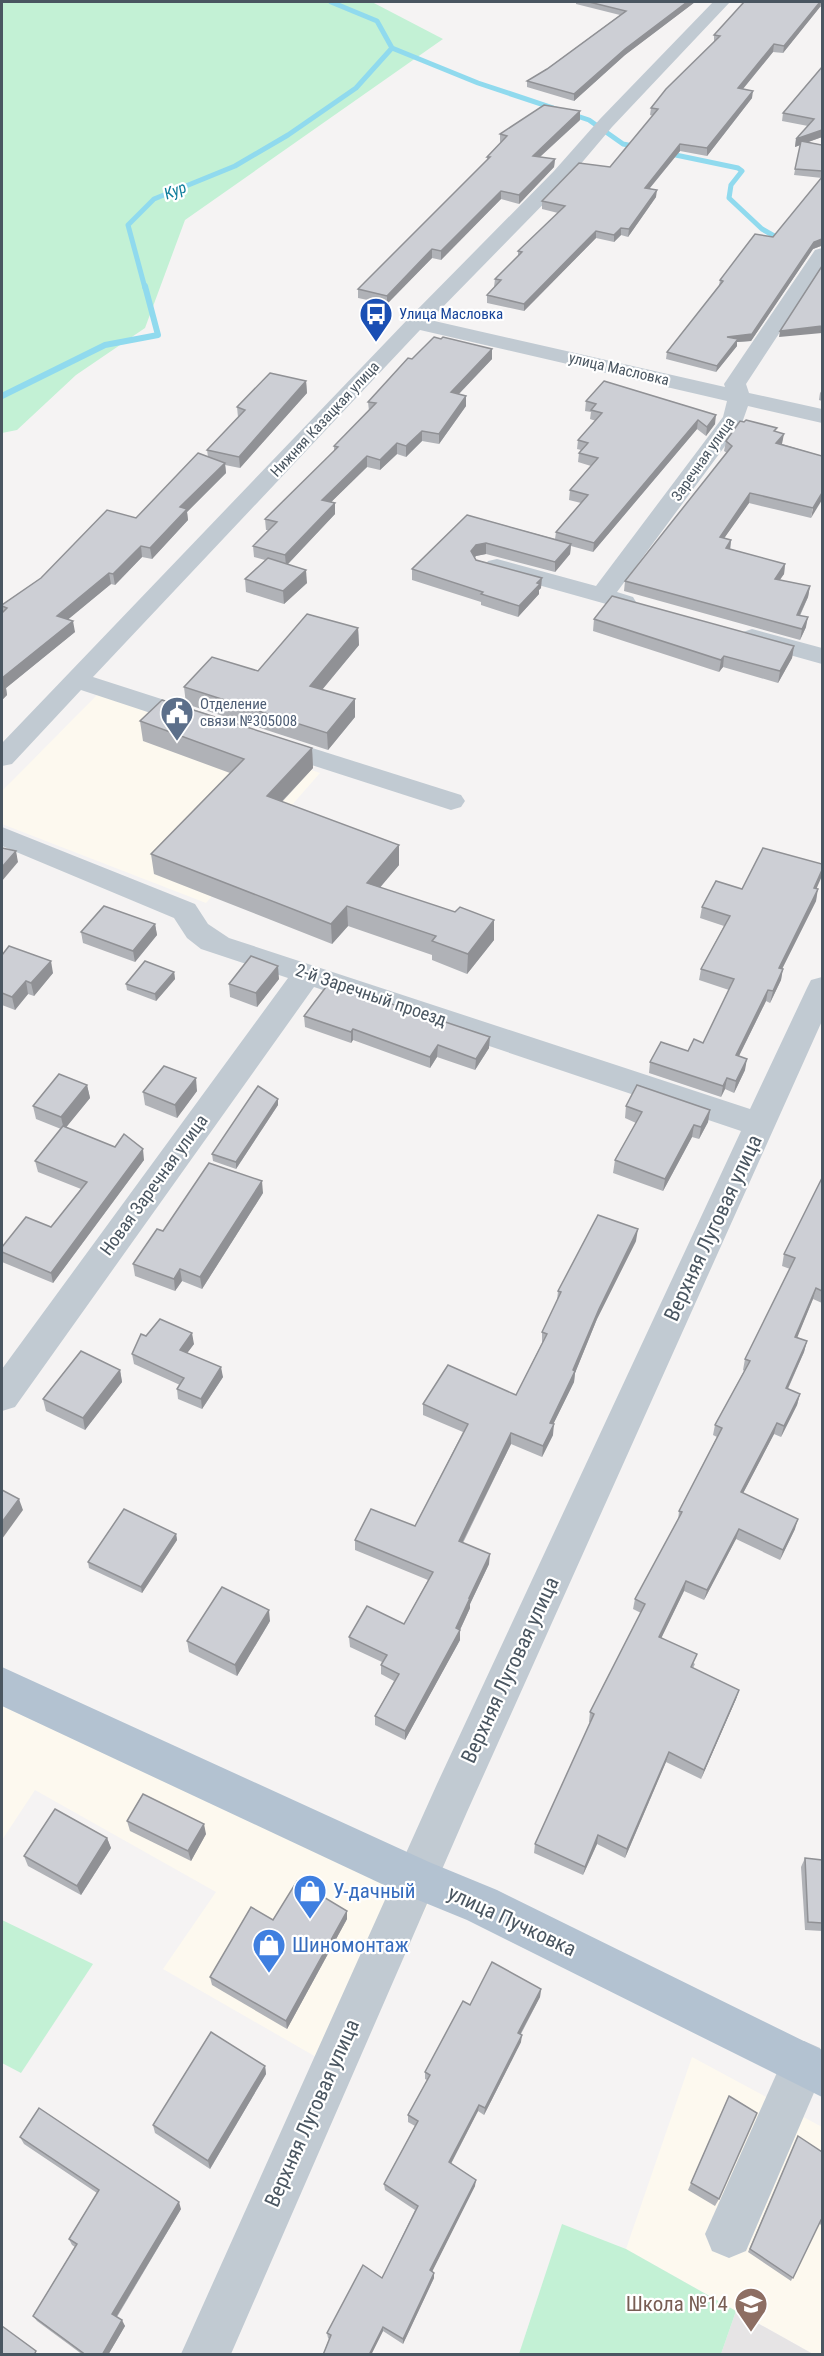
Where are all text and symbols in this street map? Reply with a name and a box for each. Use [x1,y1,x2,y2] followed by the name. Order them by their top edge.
[161,177,189,203] water label: Кур
[358,296,394,343] bus stop icon: Улица Масловка
[399,305,503,323] place label: Улица Масловка
[567,349,671,389] street label: улица Масловка
[267,358,383,480] street label: Нижняя Казацкая улица
[667,414,739,504] street label: Заречная улица
[159,695,195,742] public building icon: Отделение связи №305008
[200,695,297,730] place label: Отделение связи №305008
[293,959,450,1030] street label: 2-й Заречный проезд
[96,1110,212,1259] street label: Новая Заречная улица
[659,1131,767,1325] street label: Верхняя Луговая улица
[456,1573,564,1767] street label: Верхняя Луговая улица
[292,1873,328,1920] shop icon: У-дачный
[333,1879,416,1903] place label: У-дачный
[444,1881,580,1961] street label: улица Пучковка
[251,1927,287,1974] shop icon: Шиномонтаж
[292,1933,409,1957] place label: Шиномонтаж
[260,2016,364,2210] street label: Верхняя Луговая улица
[733,2286,769,2333] school or university icon: Школа №14
[626,2292,728,2316] place label: Школа №14

